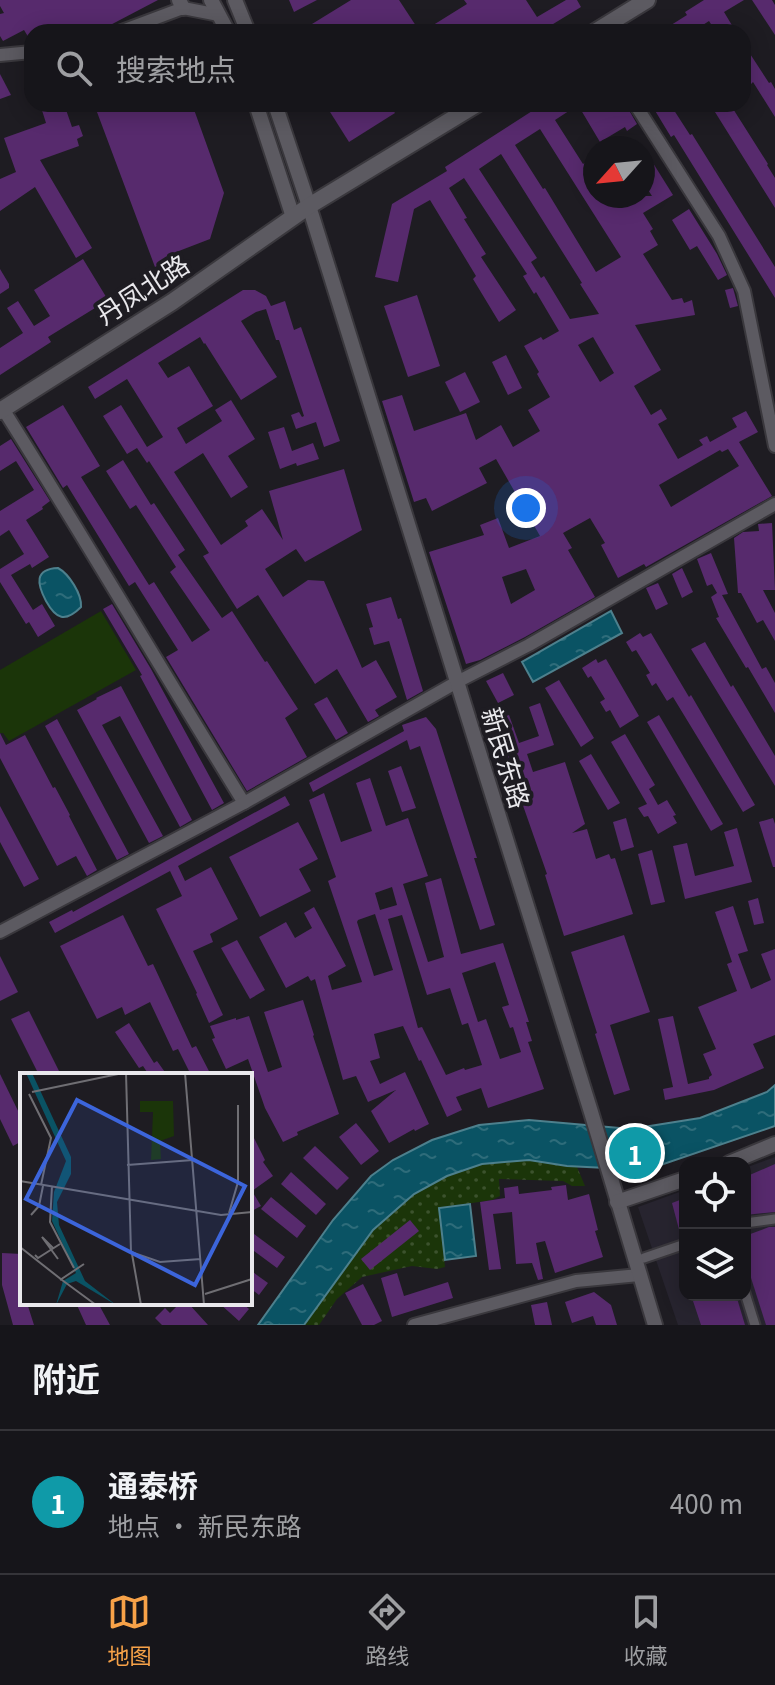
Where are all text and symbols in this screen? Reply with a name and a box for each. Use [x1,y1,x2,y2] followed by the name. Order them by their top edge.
[24,24,751,112] search box
[52,46,96,90] icon: search
[116,46,236,90] text: 搜索地点
[583,136,655,208] north arrow
[88,244,195,332] street label: 丹凤北路
[506,488,546,528] your location
[474,702,540,812] street label: 新民东路
[20,1073,252,1305] inset map
[609,1123,661,1183] pin: 1
[679,1157,751,1301] map controls
[679,1157,751,1229] button: locate
[679,1229,751,1301] button: layers
[32,1353,100,1402] text: 附近
[108,1462,198,1506] text: 通泰桥
[50,1484,66,1521] text: 1
[670,1484,743,1521] text: 400 m
[108,1506,302,1543] text: 地点 · 新民东路
[107,1590,151,1670] tab: 地图
[365,1590,410,1670] tab: 路线
[624,1590,668,1670] tab: 收藏

